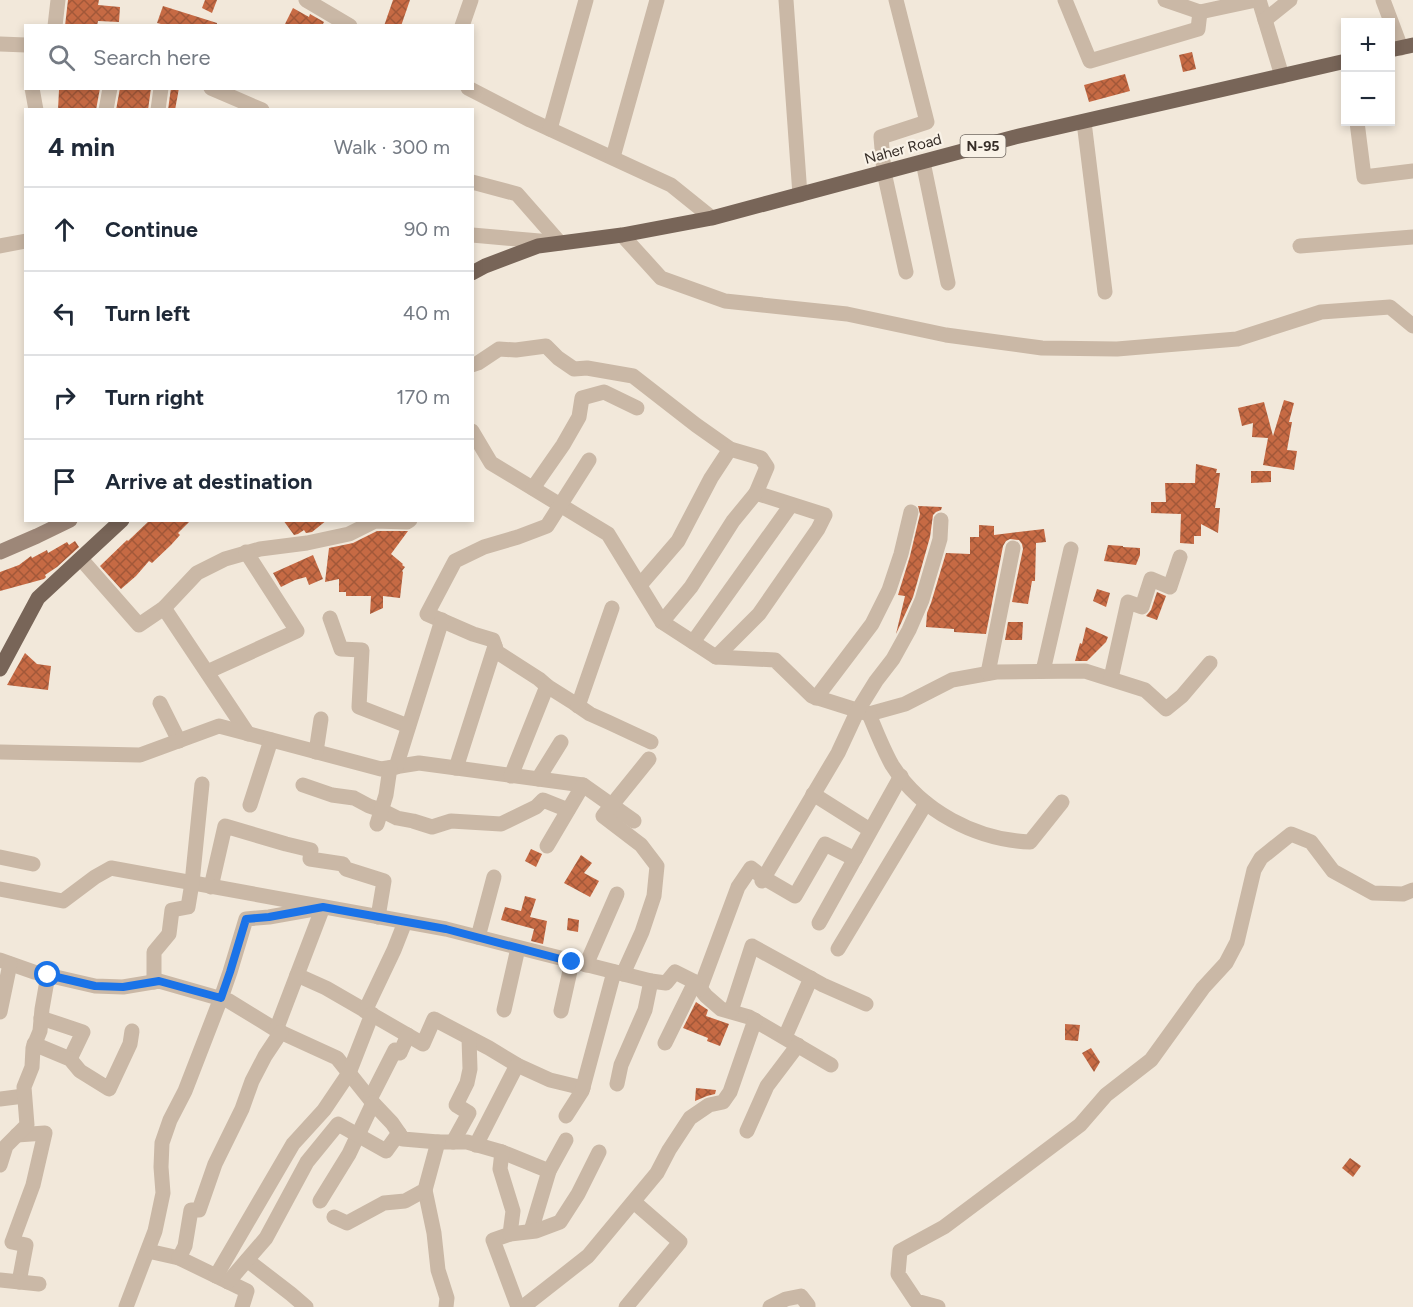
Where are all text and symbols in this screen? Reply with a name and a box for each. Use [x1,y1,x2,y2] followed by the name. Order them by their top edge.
[1341,18,1395,126] map controls
[1341,18,1395,72] button: +
[24,24,474,90] search box
[45,41,78,74] icon: search
[93,44,211,71] text: Search here
[1341,72,1395,126] button: −
[862,130,944,168] street label: Naher Road
[48,131,115,163] text: 4 min
[334,135,450,159] text: Walk · 300 m
[960,135,1006,157] road number: N-95
[48,213,81,246] icon: ahead
[105,216,198,243] text: Continue
[404,217,450,241] text: 90 m
[48,297,81,330] icon: left
[105,300,191,327] text: Turn left
[403,301,450,325] text: 40 m
[48,381,81,414] icon: right
[105,384,204,411] text: Turn right
[396,385,450,409] text: 170 m
[48,465,81,498] icon: arrive
[105,468,313,495] text: Arrive at destination
[558,948,584,974] route end
[34,961,60,987] route start

